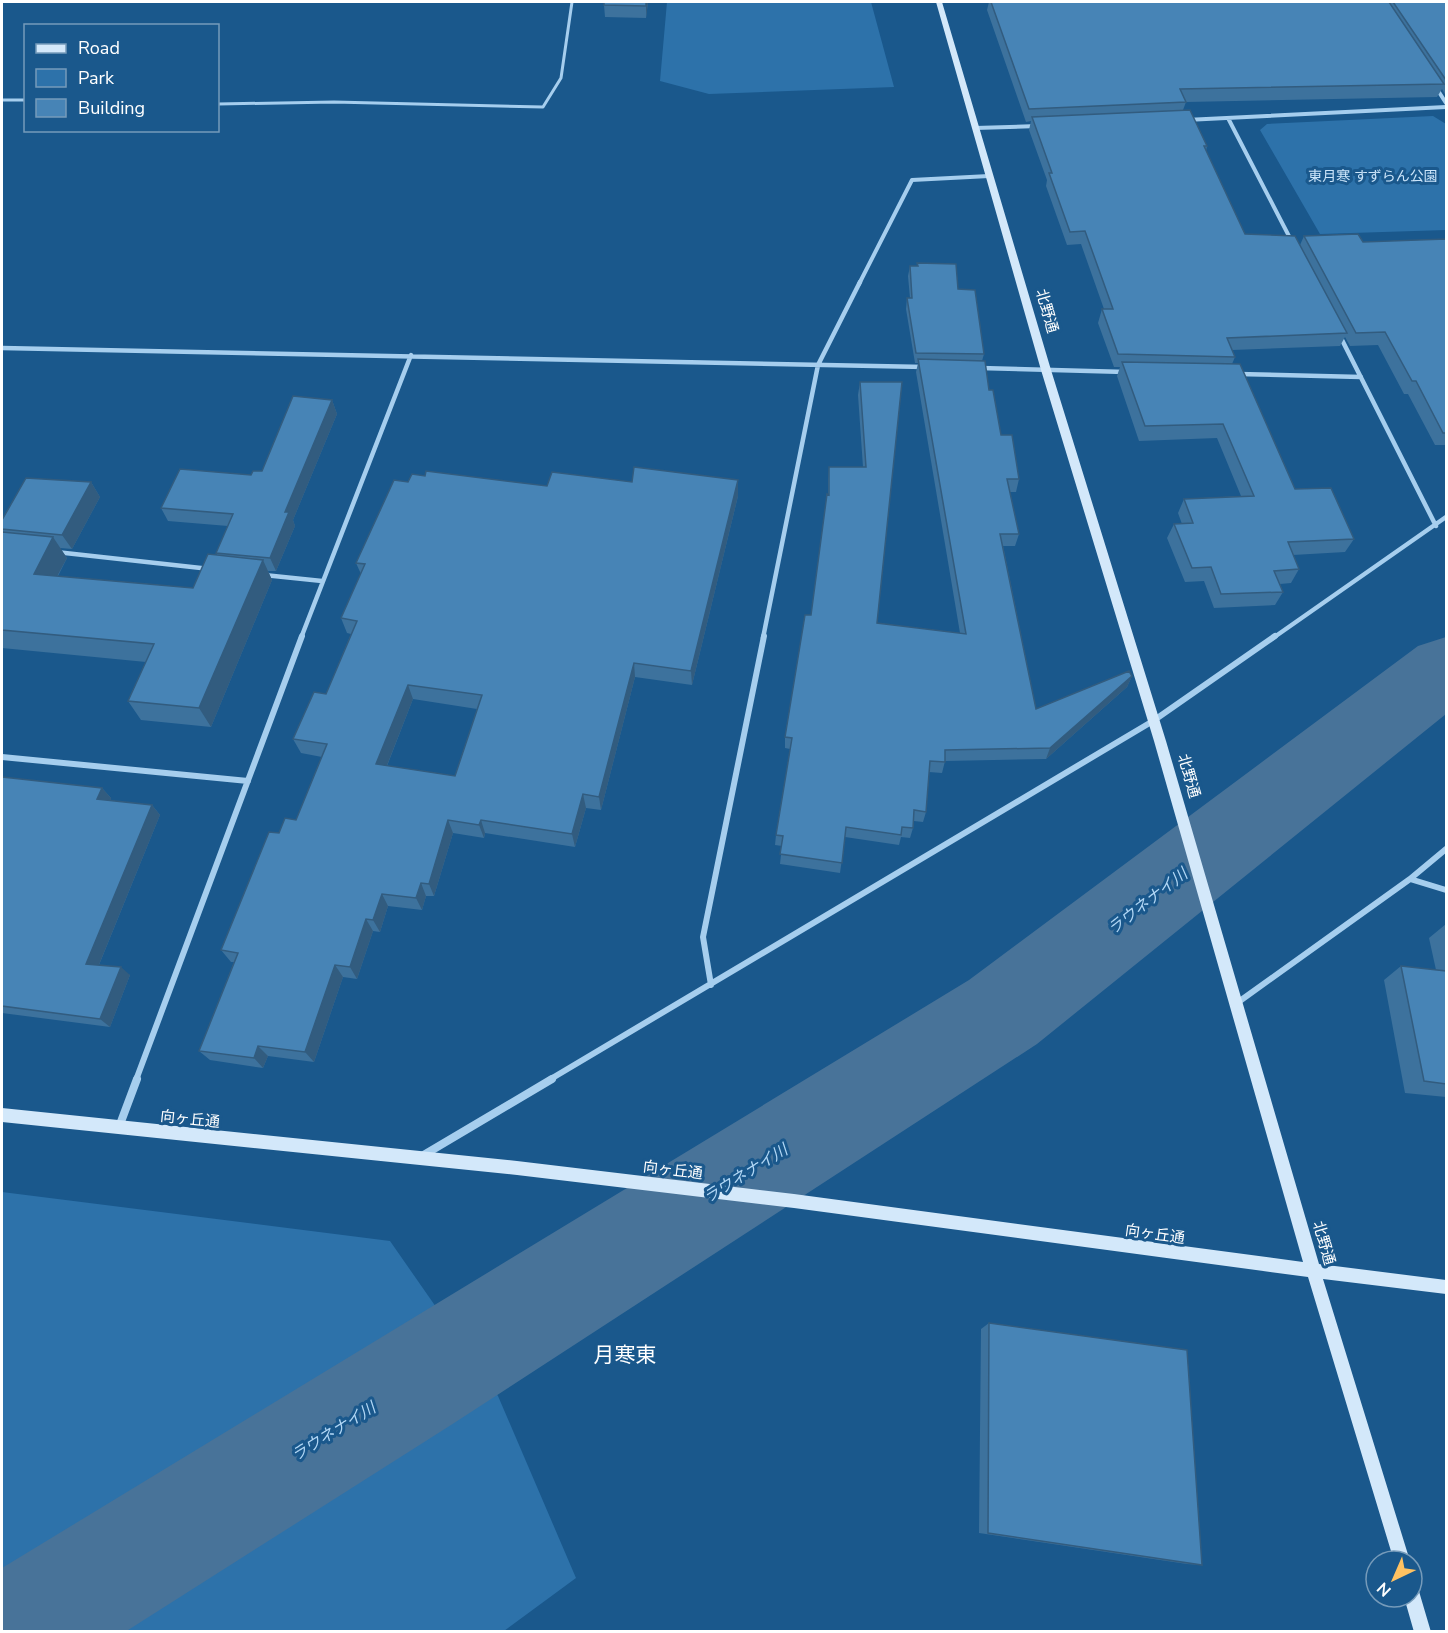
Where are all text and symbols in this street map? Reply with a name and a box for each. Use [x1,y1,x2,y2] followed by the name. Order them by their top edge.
[24,24,219,132] legend
[78,36,120,60] text: Road
[78,66,115,90] text: Park
[78,96,145,120] text: Building
[1308,167,1438,186] park label: 東月寒 すずらん公園
[1031,287,1063,335] street label: 北野通
[1173,752,1205,800] street label: 北野通
[1103,862,1194,940] water label: ラウネナイ川
[159,1106,221,1132] street label: 向ヶ丘通
[699,1138,794,1209] water label: ラウネナイ川
[642,1156,704,1184] street label: 向ヶ丘通
[1308,1219,1340,1267] street label: 北野通
[1124,1220,1186,1248] street label: 向ヶ丘通
[594,1341,657,1369] district label: 月寒東
[287,1396,382,1467] water label: ラウネナイ川
[1364,1549,1424,1609] north arrow
[1372,1577,1396,1601] text: N

